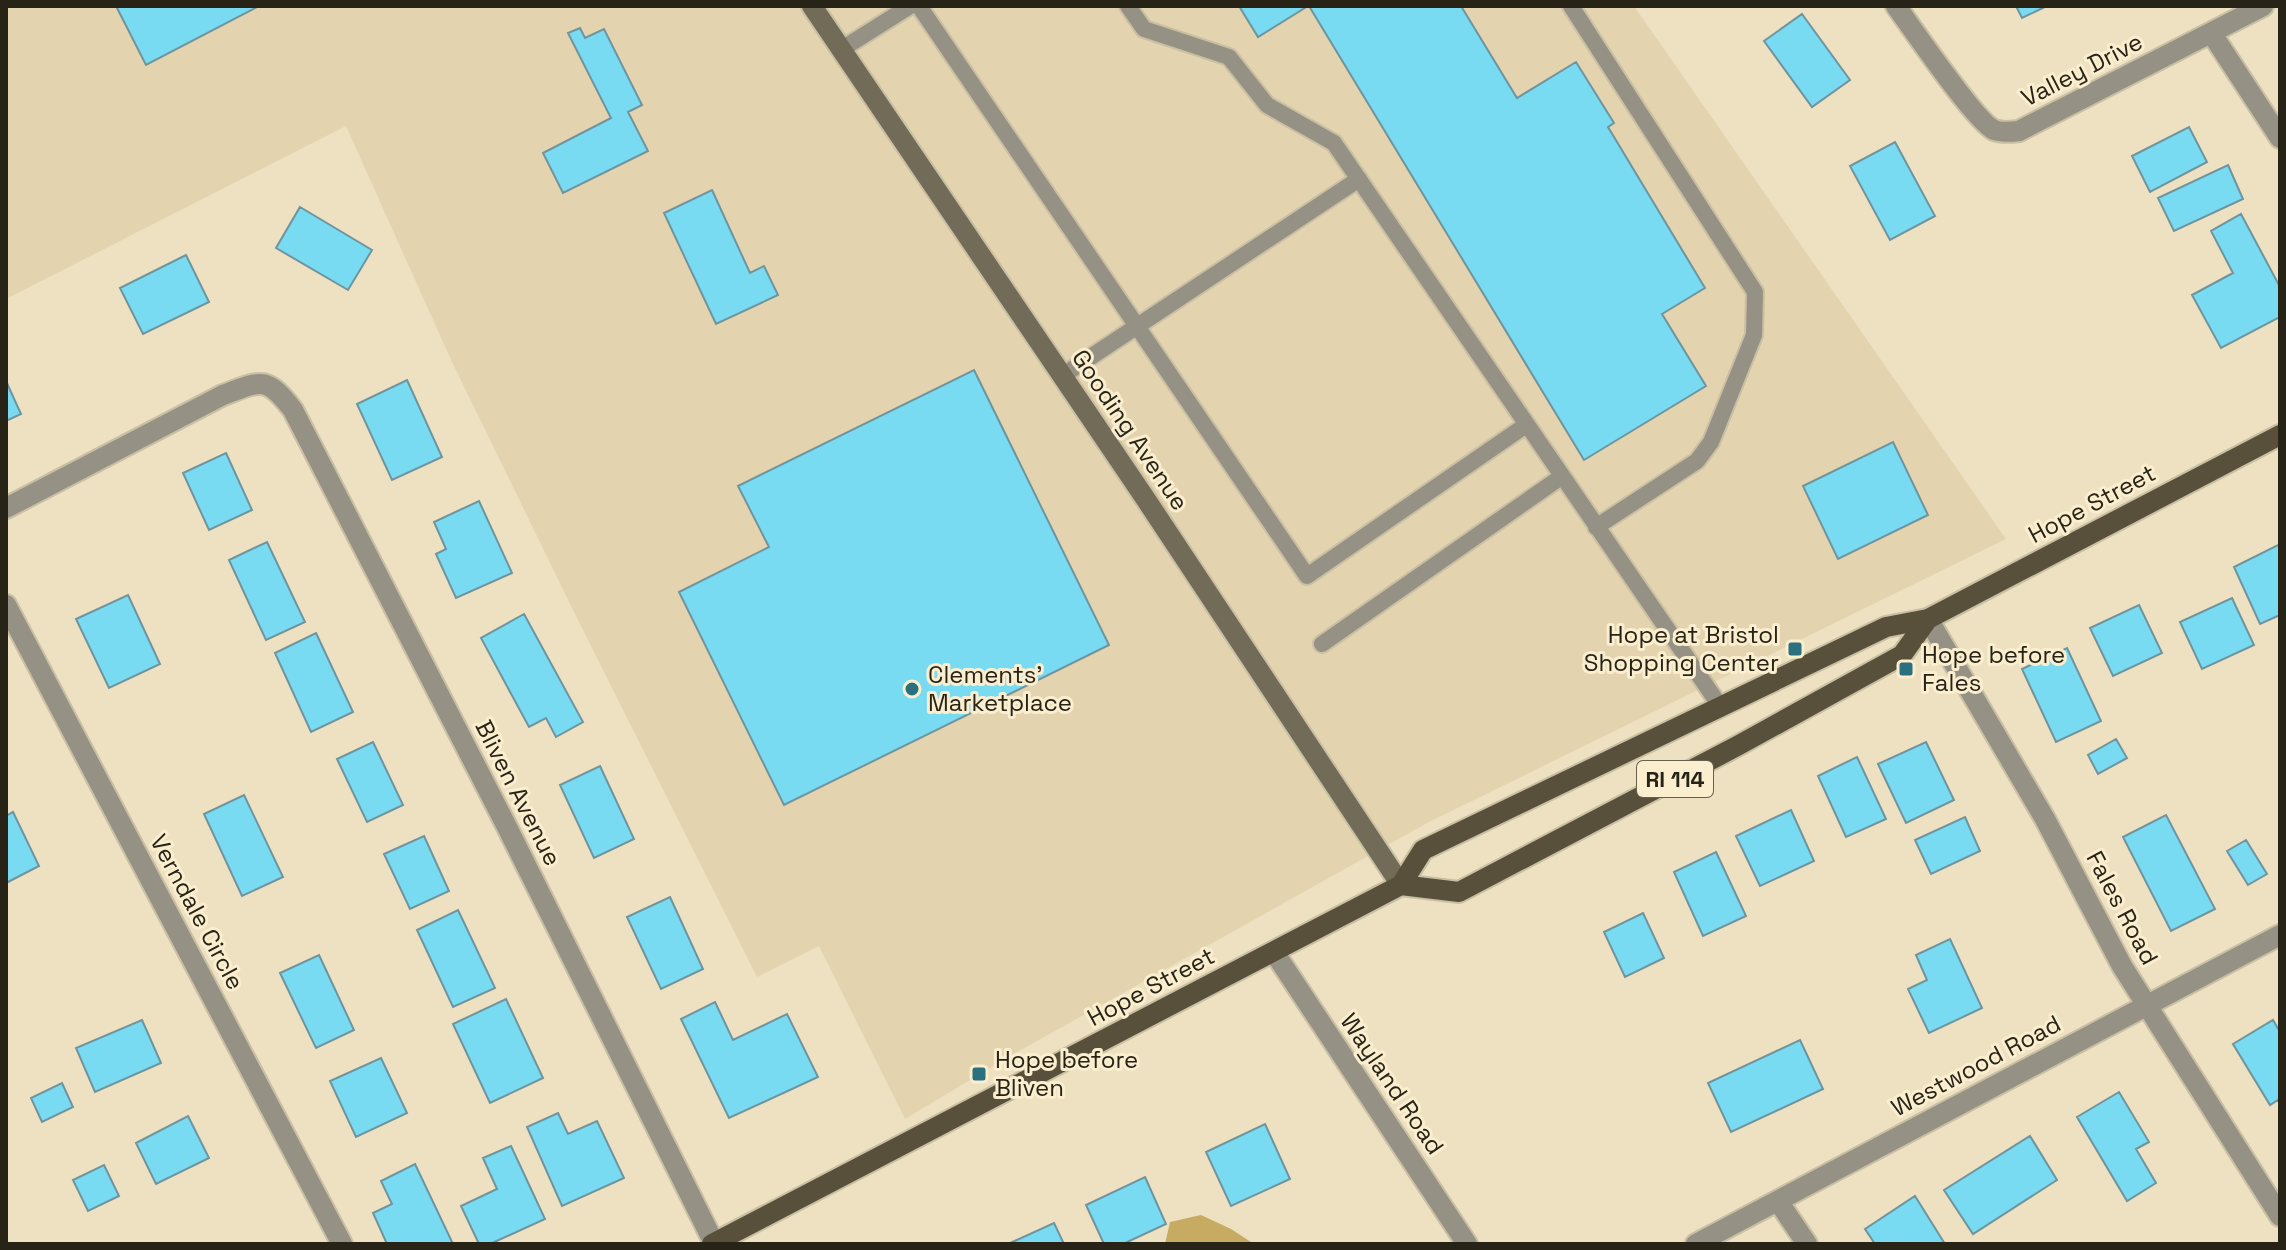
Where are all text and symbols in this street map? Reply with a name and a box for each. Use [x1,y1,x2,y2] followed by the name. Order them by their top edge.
[2016,26,2148,113] street label: Valley Drive
[1065,343,1196,516] street label: Gooding Avenue
[2023,457,2161,550] street label: Hope Street
[1584,619,1779,678] place label: Hope at Bristol Shopping Center
[1922,639,2065,698] place label: Hope before Fales
[1786,640,1804,658] marker: Hope at Bristol Shopping Center
[928,659,1072,718] place label: Clements' Marketplace
[1897,660,1915,678] marker: Hope before Fales
[903,680,921,698] marker: Clements' Marketplace
[468,715,568,871] street label: Bliven Avenue
[1637,761,1713,797] road number: RI 114
[143,829,251,995] street label: Verndale Circle
[2080,846,2165,970] street label: Fales Road
[1082,940,1220,1033] street label: Hope Street
[1334,1007,1451,1160] street label: Wayland Road
[1886,1008,2066,1123] street label: Westwood Road
[995,1044,1138,1103] place label: Hope before Bliven
[970,1065,988,1083] marker: Hope before Bliven

